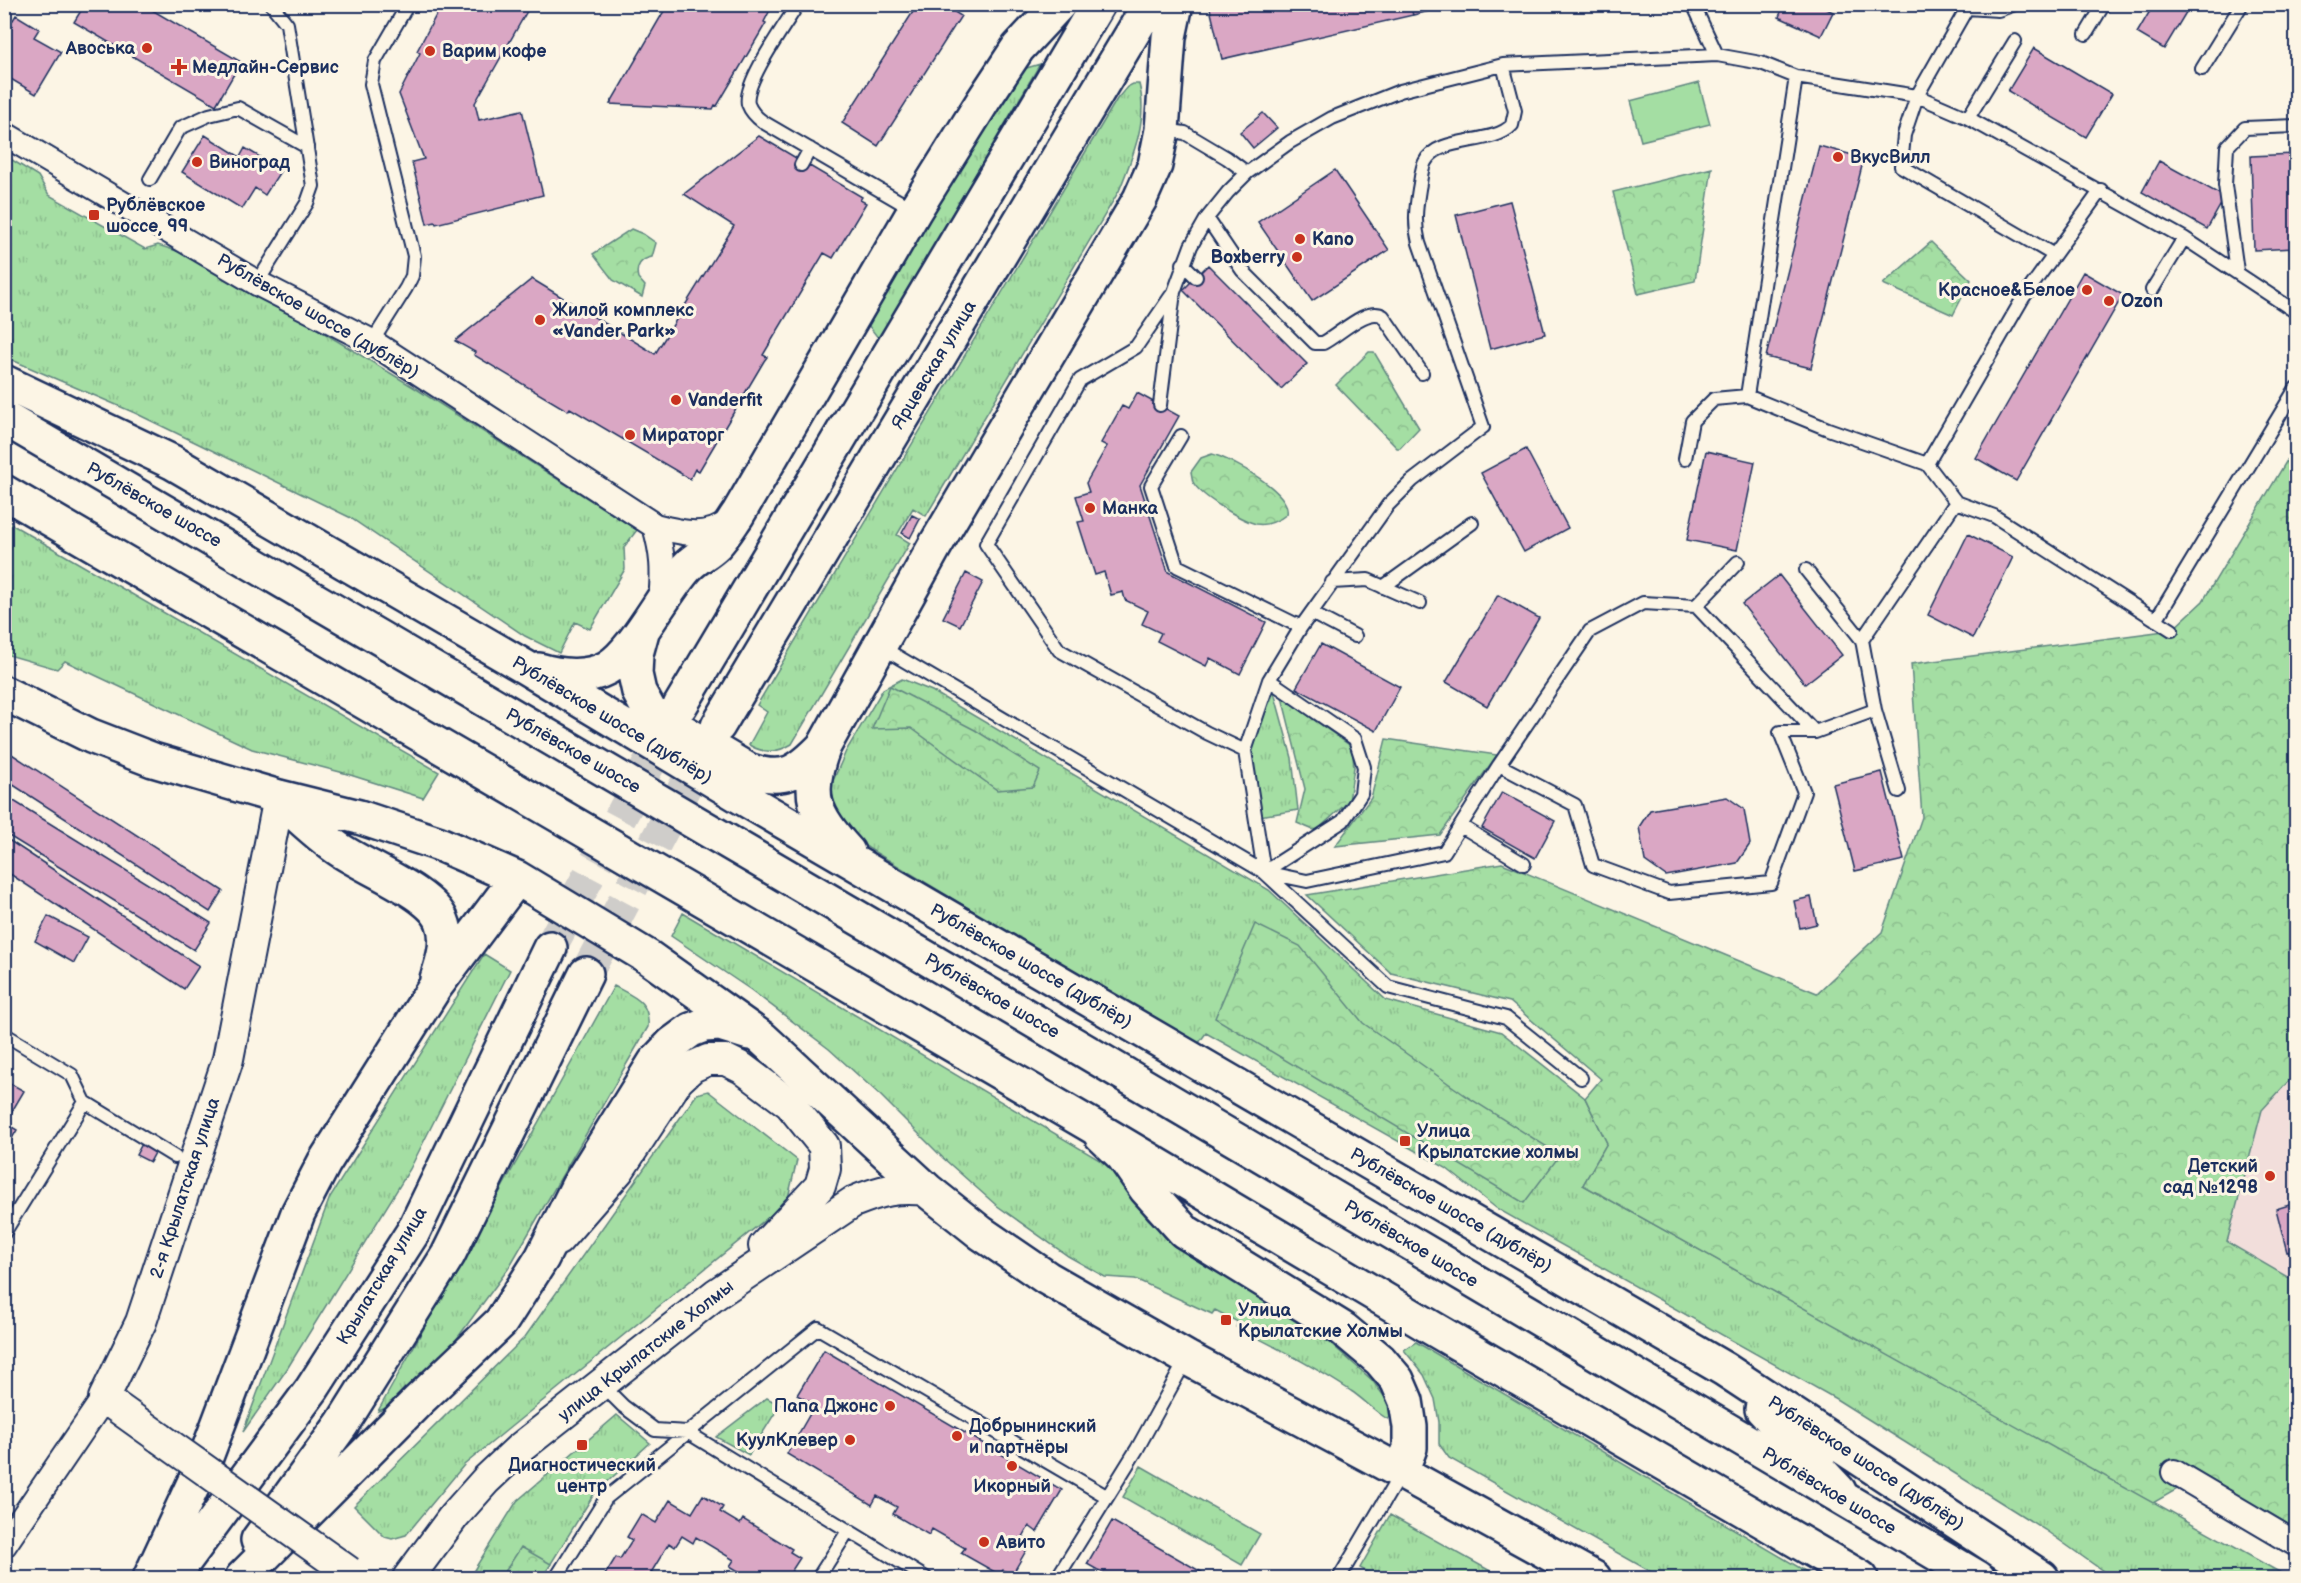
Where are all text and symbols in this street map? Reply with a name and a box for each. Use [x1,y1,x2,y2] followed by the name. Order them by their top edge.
[65,38,136,59] place label: Авоська
[140,41,154,55] marker: Авоська
[442,41,546,62] place label: Варим кофе
[423,44,437,58] marker: Варим кофе
[192,57,339,78] place label: Медлайн-Сервис
[170,58,188,76] marker: Медлайн-Сервис
[1850,147,1931,168] place label: ВкусВилл
[1831,150,1845,164] marker: ВкусВилл
[209,152,290,173] place label: Виноград
[190,155,204,169] marker: Виноград
[106,195,205,237] place label: Рублёвское шоссе, 99
[87,208,101,222] marker: Рублёвское шоссе, 99
[1312,229,1354,250] place label: Kano
[1293,232,1307,246] marker: Kano
[1210,247,1286,268] place label: Boxberry
[213,249,423,383] street label: Рублёвское шоссе (дублёр)
[1290,250,1304,264] marker: Boxberry
[1938,280,2075,301] place label: Красное&Белое
[2080,283,2094,297] marker: Красное&Белое
[2121,291,2163,312] place label: Ozon
[2102,294,2116,308] marker: Ozon
[887,297,981,433] street label: Ярцевская улица
[552,300,694,342] place label: Жилой комплекс «Vander Park»
[533,313,547,327] marker: Жилой комплекс «Vander Park»
[688,390,762,411] place label: Vanderfit
[669,393,683,407] marker: Vanderfit
[642,425,724,446] place label: Мираторг
[623,428,637,442] marker: Мираторг
[83,458,225,552] street label: Рублёвское шоссе
[1102,498,1159,519] place label: Манка
[1083,501,1097,515] marker: Манка
[508,652,716,788] street label: Рублёвское шоссе (дублёр)
[502,704,644,798] street label: Рублёвское шоссе
[926,899,1136,1033] street label: Рублёвское шоссе (дублёр)
[921,949,1063,1043] street label: Рублёвское шоссе
[146,1095,224,1281] street label: 2-я Крылатская улица
[1417,1121,1579,1163] place label: Улица Крылатские холмы
[1398,1134,1412,1148] marker: Улица Крылатские холмы
[1346,1143,1556,1277] street label: Рублёвское шоссе (дублёр)
[2163,1156,2258,1198] place label: Детский сад №1298
[2263,1169,2277,1183] marker: Детский сад №1298
[1340,1195,1482,1293] street label: Рублёвское шоссе
[333,1203,432,1349] street label: Крылатская улица
[554,1276,738,1426] street label: улица Крылатские Холмы
[1238,1300,1403,1342] place label: Улица Крылатские Холмы
[1219,1313,1233,1327] marker: Улица Крылатские Холмы
[1764,1391,1968,1535] street label: Рублёвское шоссе (дублёр)
[774,1396,878,1417] place label: Папа Джонс
[883,1399,897,1413] marker: Папа Джонс
[969,1416,1096,1458] place label: Добрынинский и партнёры
[950,1429,964,1443] marker: Добрынинский и партнёры
[736,1430,838,1451] place label: КуулКлевер
[843,1433,857,1447] marker: КуулКлевер
[575,1438,589,1452] marker: Диагностический центр
[1758,1442,1900,1540] street label: Рублёвское шоссе
[508,1455,656,1497] place label: Диагностический центр
[1005,1459,1019,1473] marker: Икорный
[973,1476,1051,1497] place label: Икорный
[995,1532,1045,1553] place label: Авито
[977,1535,991,1549] marker: Авито

